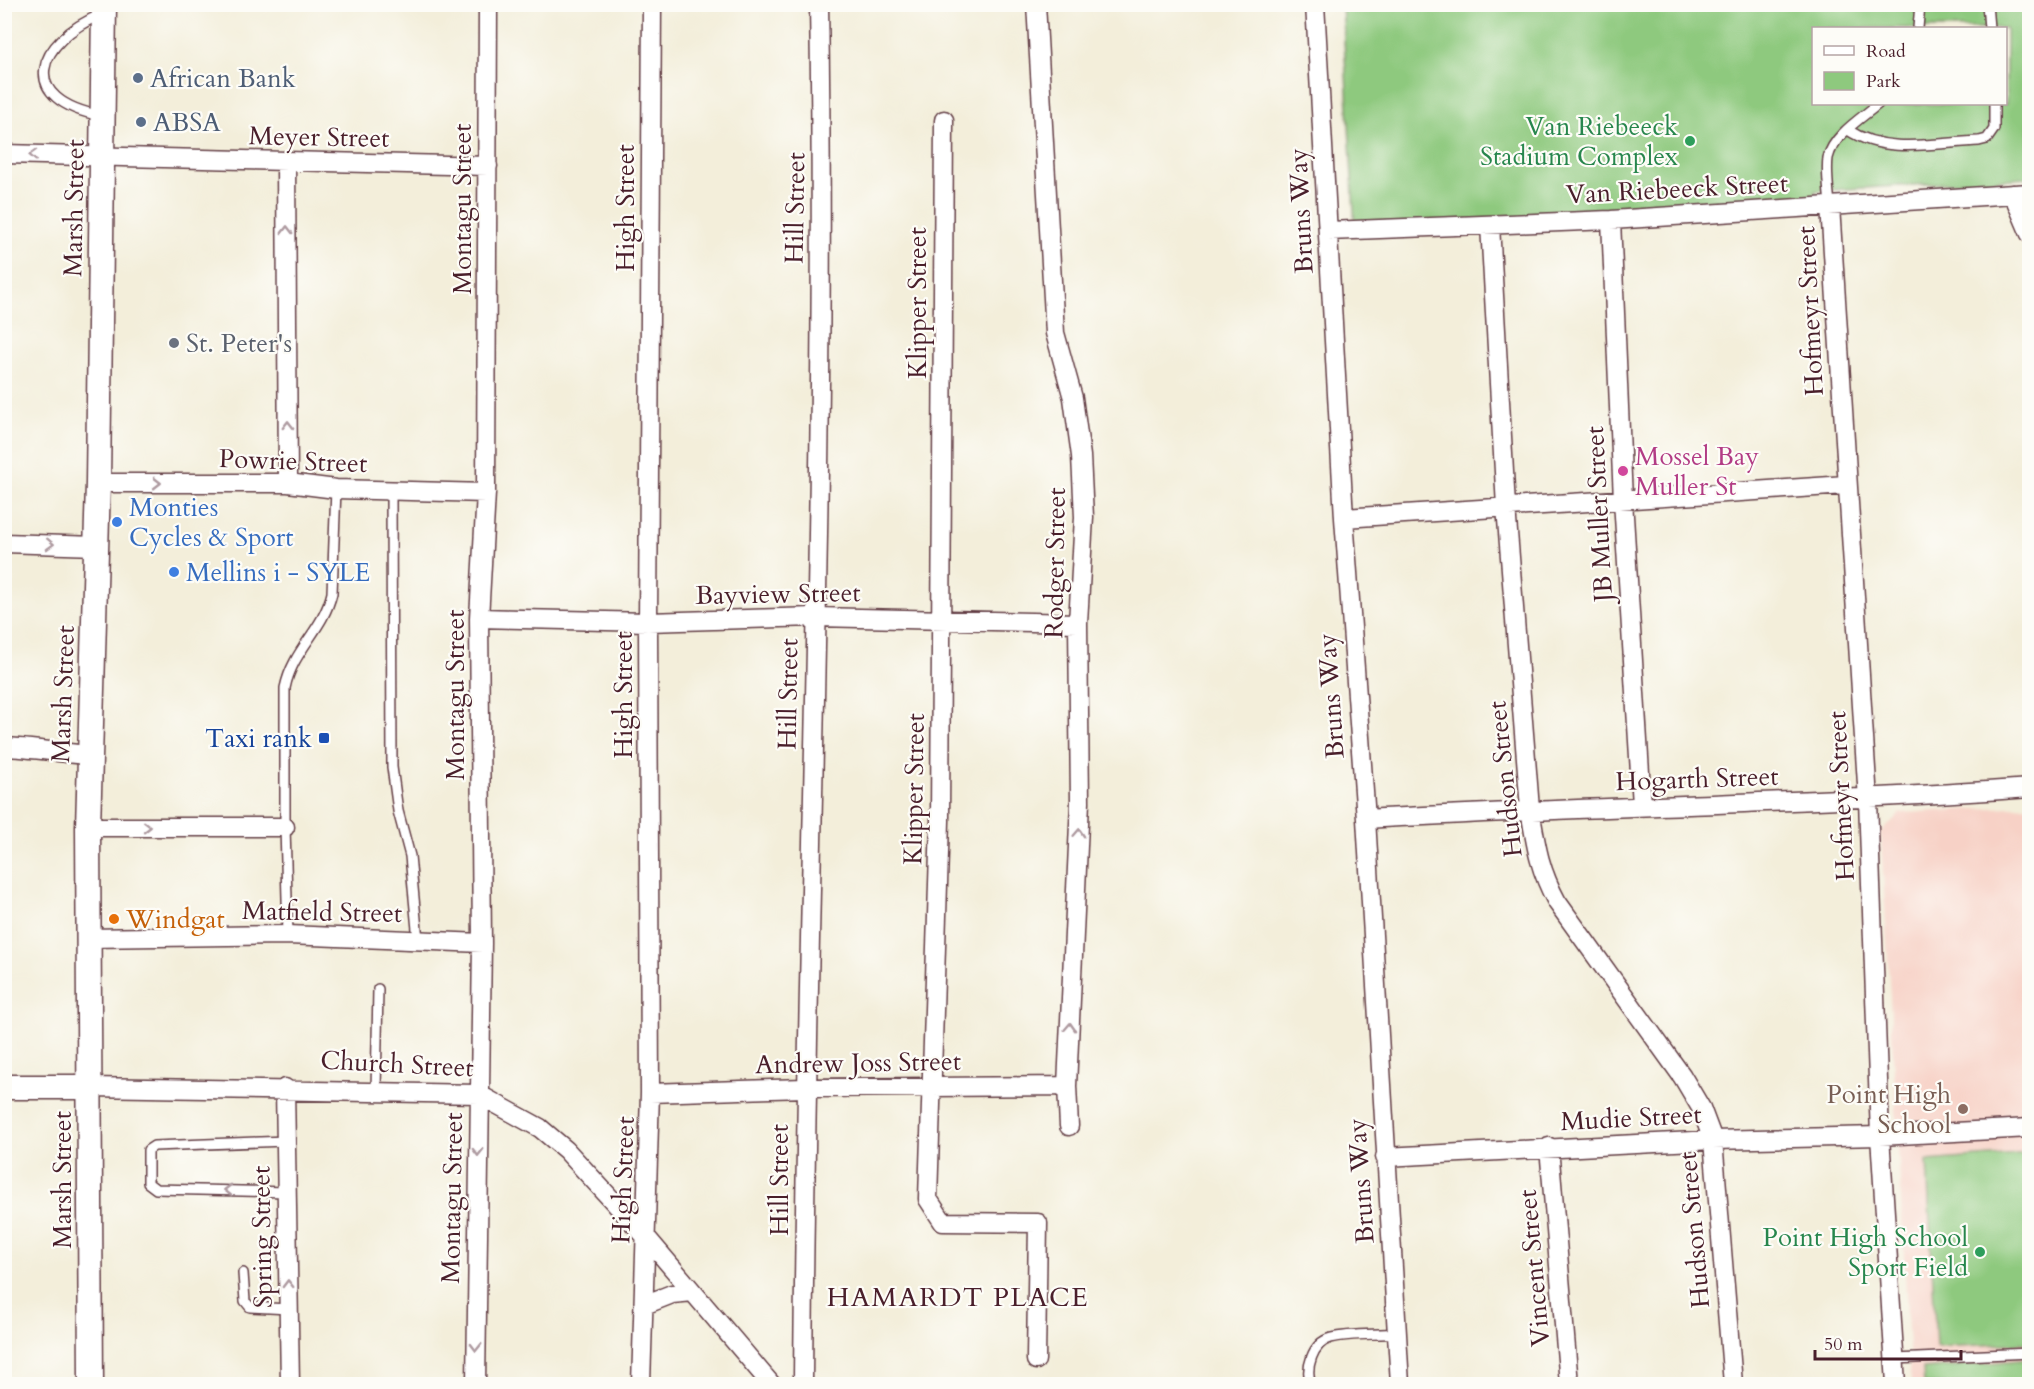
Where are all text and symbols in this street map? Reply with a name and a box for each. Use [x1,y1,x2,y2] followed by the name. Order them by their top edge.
[1812,27,2007,105] legend
[1866,39,1906,64] text: Road
[150,61,296,96] place label: African Bank
[1866,69,1901,94] text: Park
[131,71,145,85] marker: African Bank
[153,105,221,140] place label: ABSA
[1480,109,1678,174] place label: Van Riebeeck Stadium Complex
[134,115,148,129] marker: ABSA
[248,118,390,156] street label: Meyer Street
[445,123,480,295] street label: Montagu Street
[1683,134,1697,148] marker: Van Riebeeck Stadium Complex
[55,139,93,277] street label: Marsh Street
[608,144,643,272] street label: High Street
[1280,147,1322,275] street label: Bruns Way
[29,149,38,161] one-way arrow
[777,152,813,264] street label: Hill Street
[1565,166,1789,212] street label: Van Riebeeck Street
[280,225,293,234] one-way arrow
[1788,225,1832,397] street label: Hofmeyr Street
[900,227,935,379] street label: Klipper Street
[186,326,292,361] place label: St. Peter's
[167,336,181,350] marker: St. Peter's
[282,420,294,429] one-way arrow
[1577,425,1621,607] street label: JB Muller Street
[1635,439,1759,504] place label: Mossel Bay Muller St
[218,441,368,481] street label: Powrie Street
[1616,464,1630,478] marker: Mossel Bay Muller St
[152,477,161,489] one-way arrow
[1036,487,1074,639] street label: Rodger Street
[129,490,294,555] place label: Monties Cycles & Sport
[110,515,124,529] marker: Monties Cycles & Sport
[46,538,55,551] one-way arrow
[186,555,370,590] place label: Mellins i - SYLE
[167,565,181,579] marker: Mellins i - SYLE
[695,575,861,613] street label: Bayview Street
[438,609,473,781] street label: Montagu Street
[43,625,83,763] street label: Marsh Street
[606,631,641,759] street label: High Street
[1309,632,1353,760] street label: Bruns Way
[770,638,806,750] street label: Hill Street
[1479,699,1531,859] street label: Hudson Street
[1819,710,1863,882] street label: Hofmeyr Street
[895,713,933,865] street label: Klipper Street
[205,721,312,756] place label: Taxi rank
[317,731,331,745] marker: Taxi rank
[1615,759,1779,799] street label: Hogarth Street
[142,821,151,833] one-way arrow
[1072,828,1085,837] one-way arrow
[242,893,402,931] street label: Matfield Street
[125,902,225,937] place label: Windgat
[107,912,121,926] marker: Windgat
[1063,1023,1076,1032] one-way arrow
[319,1043,475,1085] street label: Church Street
[755,1044,961,1082] street label: Andrew Joss Street
[1826,1077,1951,1142] place label: Point High School
[1560,1097,1702,1139] street label: Mudie Street
[1956,1102,1970,1116] marker: Point High School
[45,1111,80,1249] street label: Marsh Street
[433,1112,471,1284] street label: Montagu Street
[603,1116,643,1244] street label: High Street
[1339,1117,1383,1245] street label: Bruns Way
[762,1124,797,1236] street label: Hill Street
[472,1148,484,1157] one-way arrow
[1670,1150,1718,1310] street label: Hudson Street
[243,1165,281,1309] street label: Spring Street
[224,1183,233,1196] one-way arrow
[1510,1188,1558,1348] street label: Vincent Street
[1763,1220,1968,1285] place label: Point High School Sport Field
[1973,1245,1987,1259] marker: Point High School Sport Field
[827,1279,1089,1316] district label: HAMARDT PLACE
[282,1280,295,1289] one-way arrow
[1815,1323,1960,1361] scale bar
[1824,1332,1863,1357] text: 50 m
[470,1343,482,1352] one-way arrow

